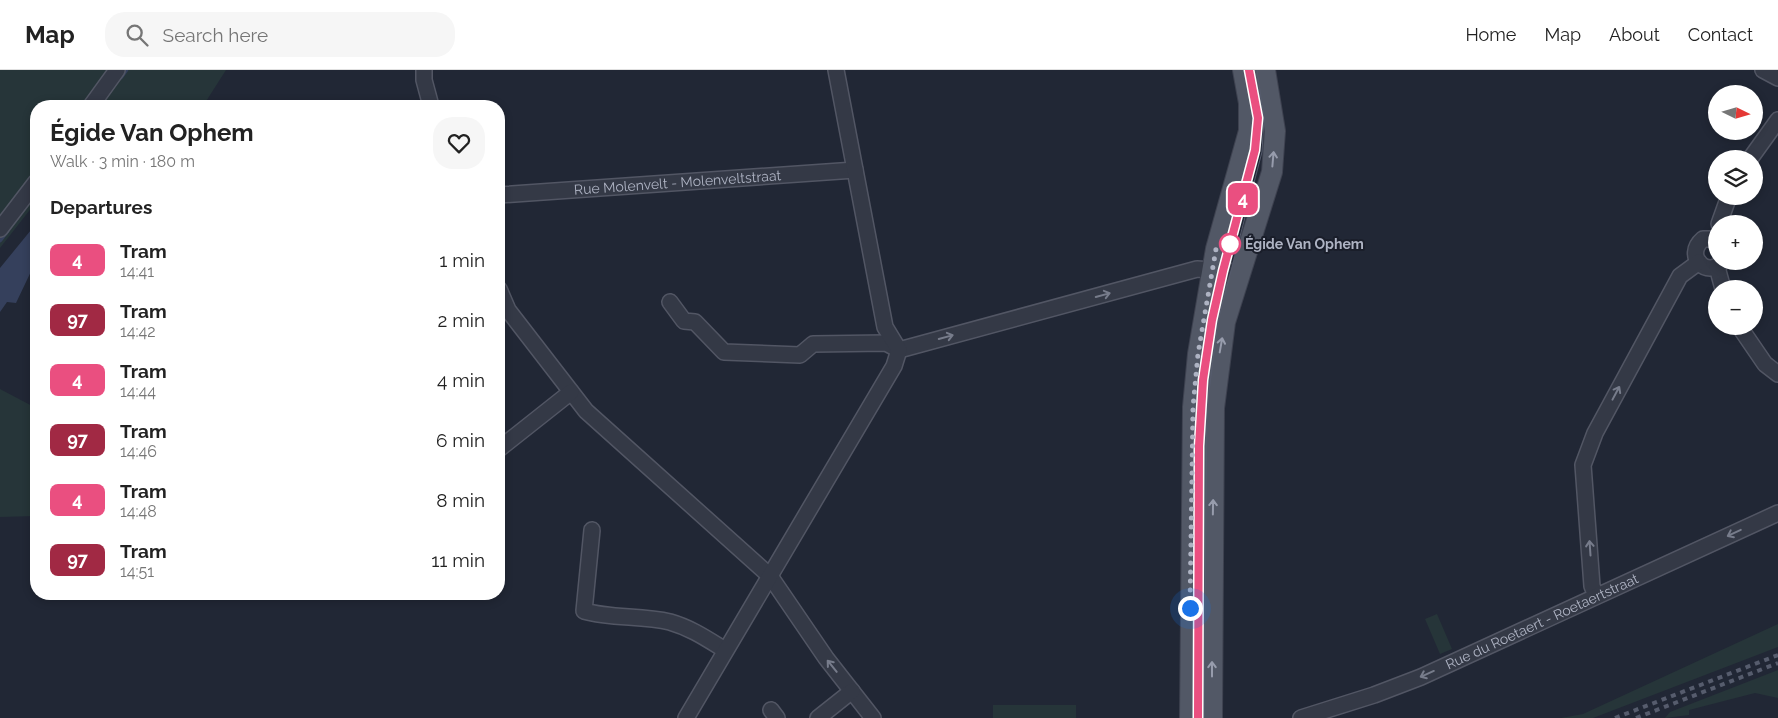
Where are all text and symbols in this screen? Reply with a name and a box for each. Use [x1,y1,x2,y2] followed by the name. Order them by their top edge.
[105,12,455,57] search box
[25,20,75,49] text: Map
[123,21,151,49] icon: search
[163,24,268,46] text: Search here
[1465,24,1516,45] text: Home
[1544,24,1581,45] text: Map
[1609,24,1660,45] text: About
[1688,24,1753,45] text: Contact
[1708,85,1762,140] north arrow
[1708,85,1763,335] map controls
[433,117,485,169] button: heart
[50,118,254,147] text: Égide Van Ophem
[1708,150,1763,205] button: layers
[1268,151,1278,167] one-way arrow
[50,152,195,171] text: Walk · 3 min · 180 m
[573,167,782,198] street label: Rue Molenvelt - Molenveltstraat
[1227,183,1259,215] line badge: 4
[1238,188,1248,209] text: 4
[50,196,152,218] text: Departures
[1708,215,1763,270] button: +
[1219,233,1241,255] marker: Égide Van Ophem
[1245,235,1364,252] place label: Égide Van Ophem
[120,240,167,262] text: Tram
[72,249,83,270] text: 4
[439,249,485,271] text: 1 min
[120,262,154,281] text: 14:41
[1708,280,1763,335] button: −
[1095,290,1111,299] one-way arrow
[120,300,167,322] text: Tram
[67,309,88,330] text: 97
[438,309,485,331] text: 2 min
[120,322,156,341] text: 14:42
[938,332,954,342] one-way arrow
[1216,337,1226,353] one-way arrow
[120,360,167,382] text: Tram
[72,369,83,390] text: 4
[437,369,485,391] text: 4 min
[120,382,156,401] text: 14:44
[1612,386,1621,401] one-way arrow
[120,420,167,442] text: Tram
[67,429,88,450] text: 97
[436,429,485,451] text: 6 min
[120,442,157,461] text: 14:46
[120,480,167,502] text: Tram
[72,489,83,510] text: 4
[436,489,485,511] text: 8 min
[1208,499,1218,516] one-way arrow
[120,502,157,521] text: 14:48
[1727,529,1742,538] one-way arrow
[120,540,167,562] text: Tram
[1585,540,1594,556] one-way arrow
[67,549,88,570] text: 97
[431,549,485,571] text: 11 min
[120,562,154,581] text: 14:51
[1443,570,1641,673] street label: Rue du Roetaert - Roetaertstraat
[1178,596,1203,621] your location
[827,659,838,672] one-way arrow
[1207,662,1216,678] one-way arrow
[1420,670,1435,679] one-way arrow

